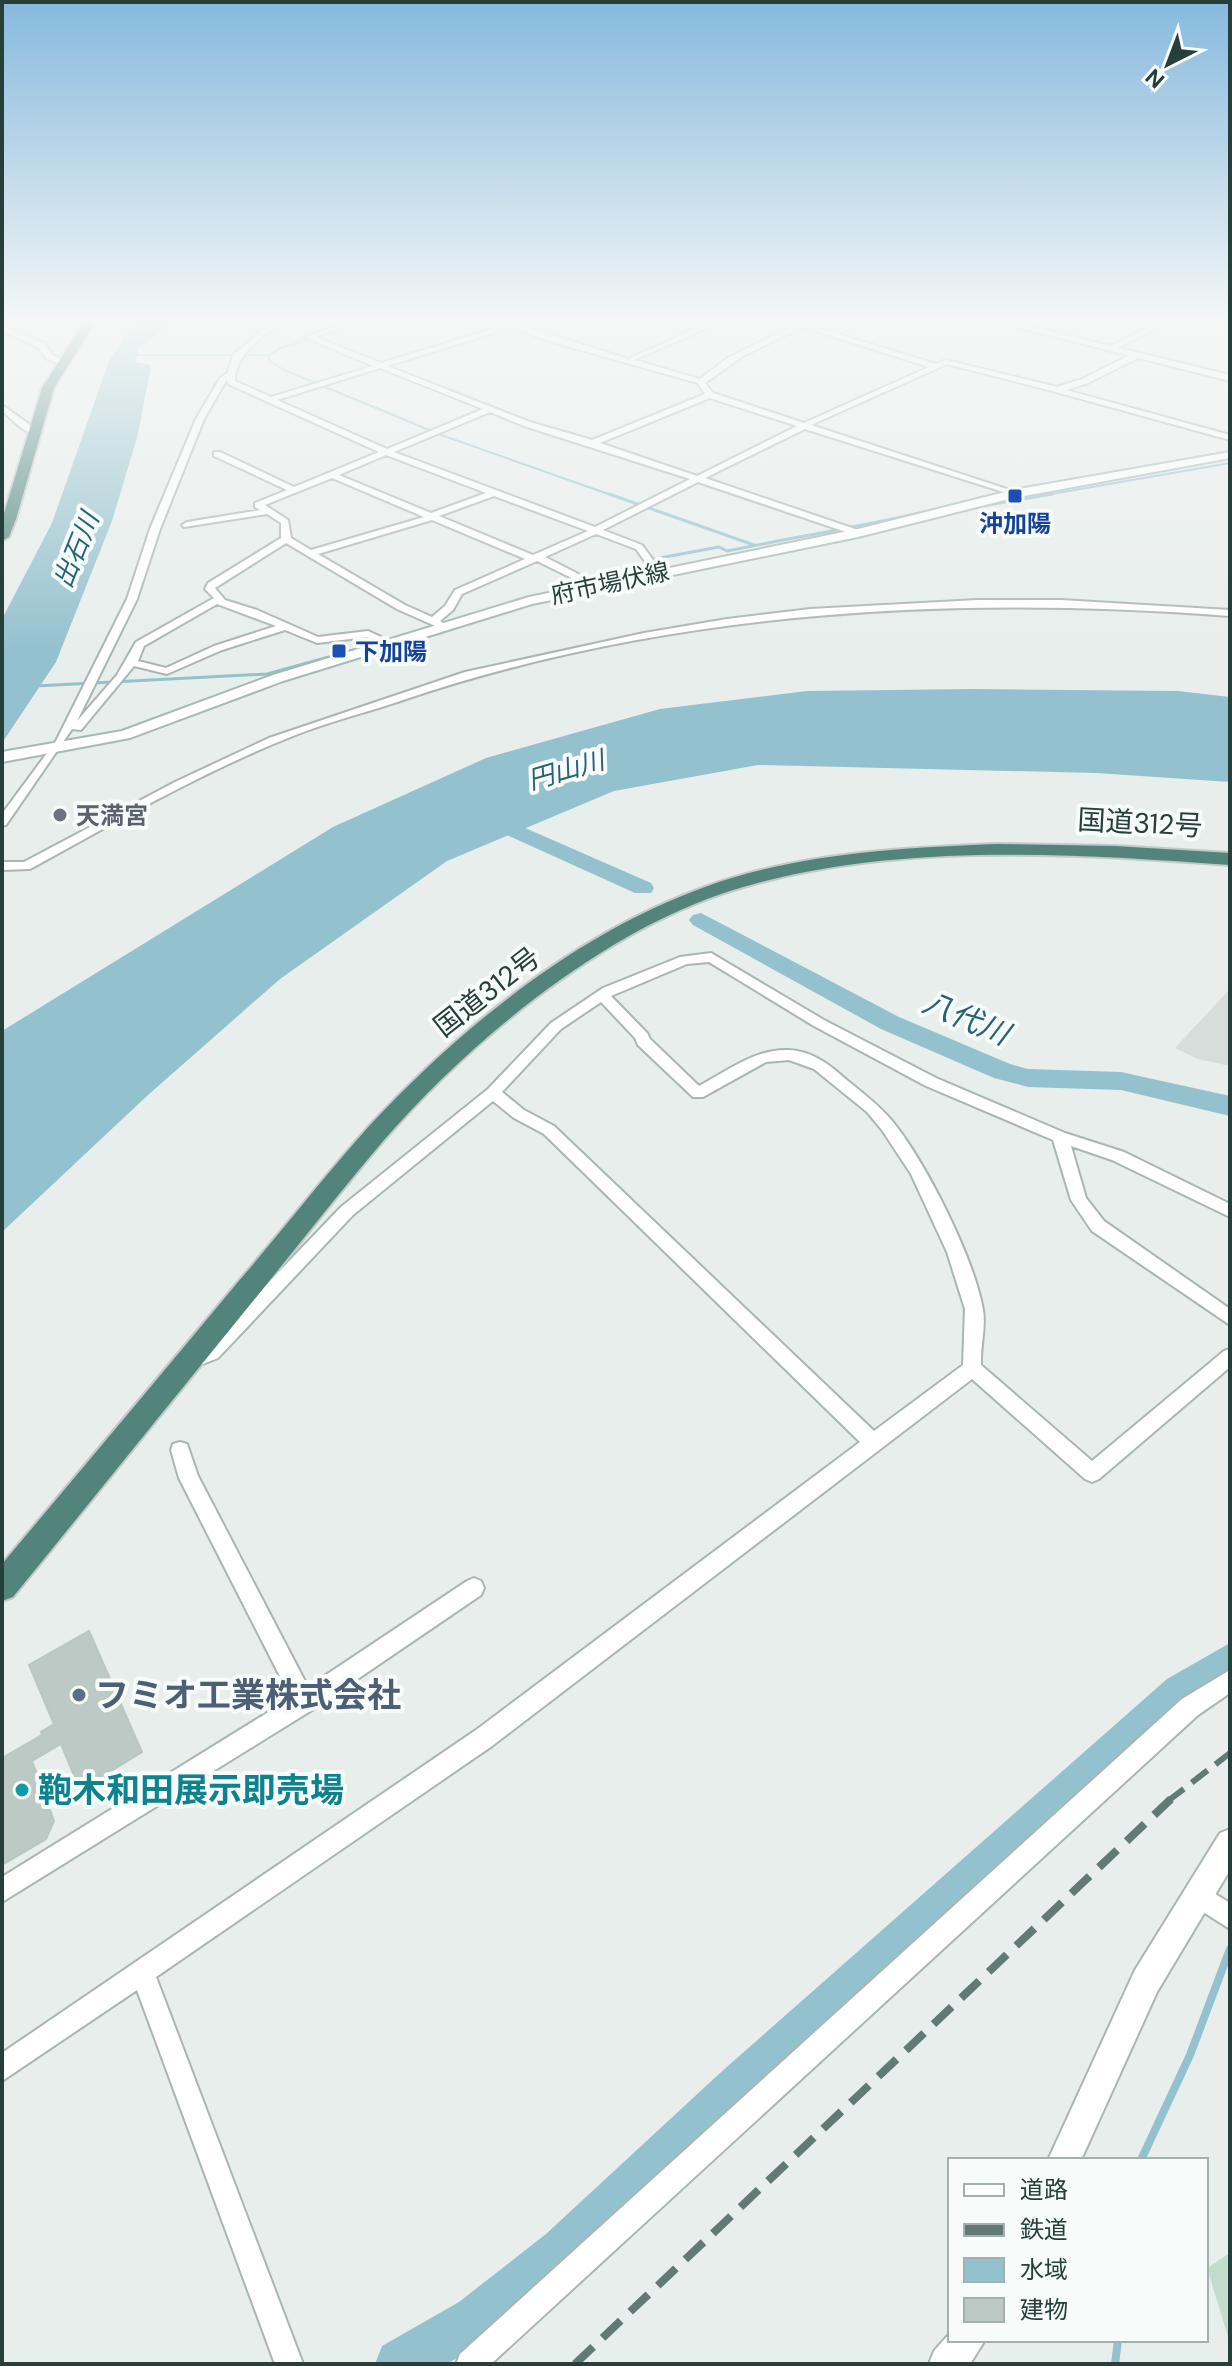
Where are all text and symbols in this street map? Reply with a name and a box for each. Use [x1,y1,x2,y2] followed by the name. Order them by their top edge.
[1128,24,1208,104] north arrow
[1139,62,1171,95] text: N
[1006,487,1024,505] marker: 沖加陽
[46,505,107,593] water label: 出石川
[979,508,1051,539] place label: 沖加陽
[548,555,672,611] street label: 府市場伏線
[355,636,427,667] place label: 下加陽
[330,642,348,660] marker: 下加陽
[524,742,611,797] water label: 円山川
[76,800,148,831] place label: 天満宮
[1077,801,1203,845] street label: 国道312号
[51,806,69,824] marker: 天満宮
[426,939,548,1045] street label: 国道312号
[917,982,1018,1055] water label: 八代川
[95,1673,401,1718] place label: フミオ工業株式会社
[70,1686,88,1704] marker: フミオ工業株式会社
[38,1768,344,1813] place label: 鞄木和田展示即売場
[13,1781,31,1799] marker: 鞄木和田展示即売場
[948,2158,1208,2342] legend
[1020,2174,1068,2205] text: 道路
[1020,2214,1068,2245] text: 鉄道
[1020,2254,1068,2285] text: 水域
[1020,2294,1068,2325] text: 建物

